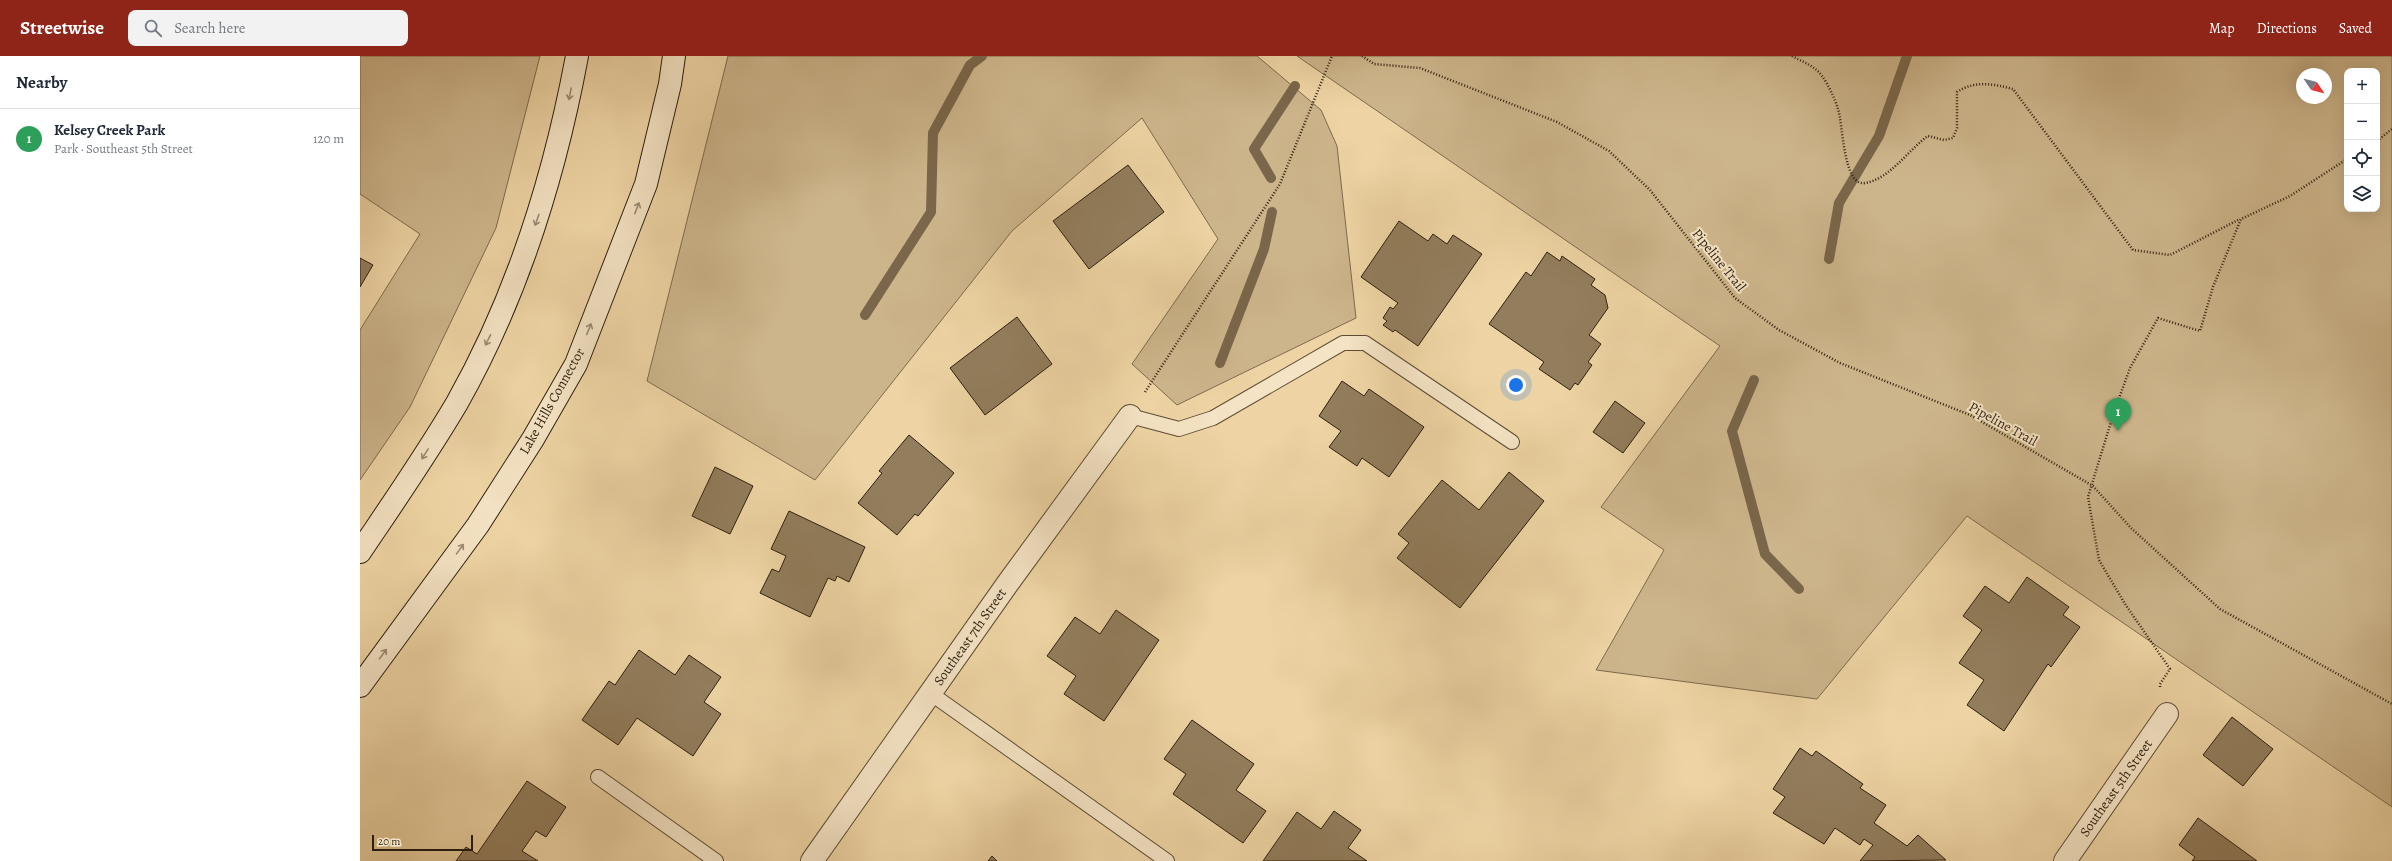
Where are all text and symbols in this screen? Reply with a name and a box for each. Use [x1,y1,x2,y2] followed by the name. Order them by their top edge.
[128,10,408,46] search box
[20,15,104,41] text: Streetwise
[142,17,164,39] icon: search
[174,18,245,38] text: Search here
[2209,19,2235,38] text: Map
[2257,19,2317,38] text: Directions
[2339,19,2372,38] text: Saved
[2296,68,2332,104] north arrow
[2344,68,2380,212] map controls
[2344,68,2380,104] button: +
[16,71,67,94] text: Nearby
[566,87,574,100] one-way arrow
[2344,104,2380,140] button: −
[54,120,165,140] text: Kelsey Creek Park
[27,130,31,147] text: 1
[313,130,344,147] text: 120 m
[54,140,193,157] text: Park · Southeast 5th Street
[2344,140,2380,176] button: locate
[2344,176,2380,212] button: layers
[633,203,641,215] one-way arrow
[533,213,540,226] one-way arrow
[1688,225,1751,296] street label: Pipeline Trail
[586,324,594,336] one-way arrow
[484,334,491,346] one-way arrow
[515,344,589,458] street label: Lake Hills Connector
[1506,375,1526,395] your location
[1965,397,2041,451] street label: Pipeline Trail
[2105,398,2131,431] pin: 1
[421,448,429,459] one-way arrow
[456,544,464,555] one-way arrow
[929,584,1011,689] street label: Southeast 7th Street
[379,649,387,660] one-way arrow
[2075,735,2157,841] street label: Southeast 5th Street
[372,833,473,852] scale bar
[378,834,400,849] text: 20 m

